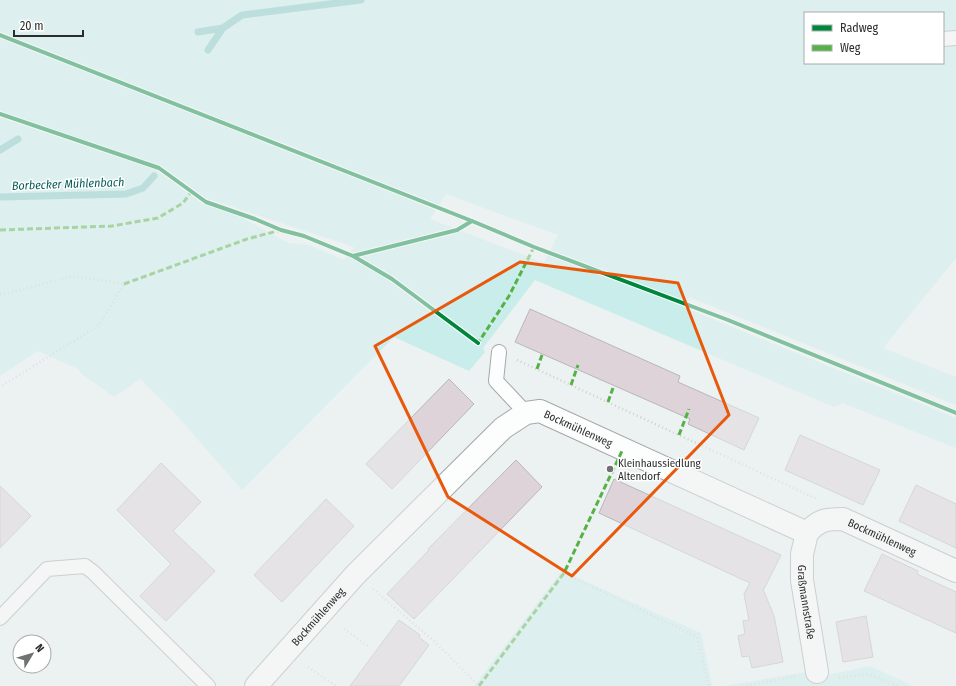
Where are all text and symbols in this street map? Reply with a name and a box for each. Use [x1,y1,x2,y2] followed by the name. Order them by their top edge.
[14,12,83,38] scale bar
[804,12,944,64] legend
[20,19,44,33] text: 20 m
[840,21,879,35] text: Radweg
[840,41,861,55] text: Weg
[11,175,125,193] water label: Borbecker Mühlenbach
[542,407,615,450] street label: Bockmühlenweg
[618,457,701,483] place label: Kleinhaussiedlung Altendorf
[605,464,615,474] marker: Kleinhaussiedlung Altendorf
[846,516,919,559] street label: Bockmühlenweg
[796,565,818,640] street label: Graßmannstraße
[289,584,348,648] street label: Bockmühlenweg
[12,634,52,674] north arrow
[32,642,47,655] text: N

